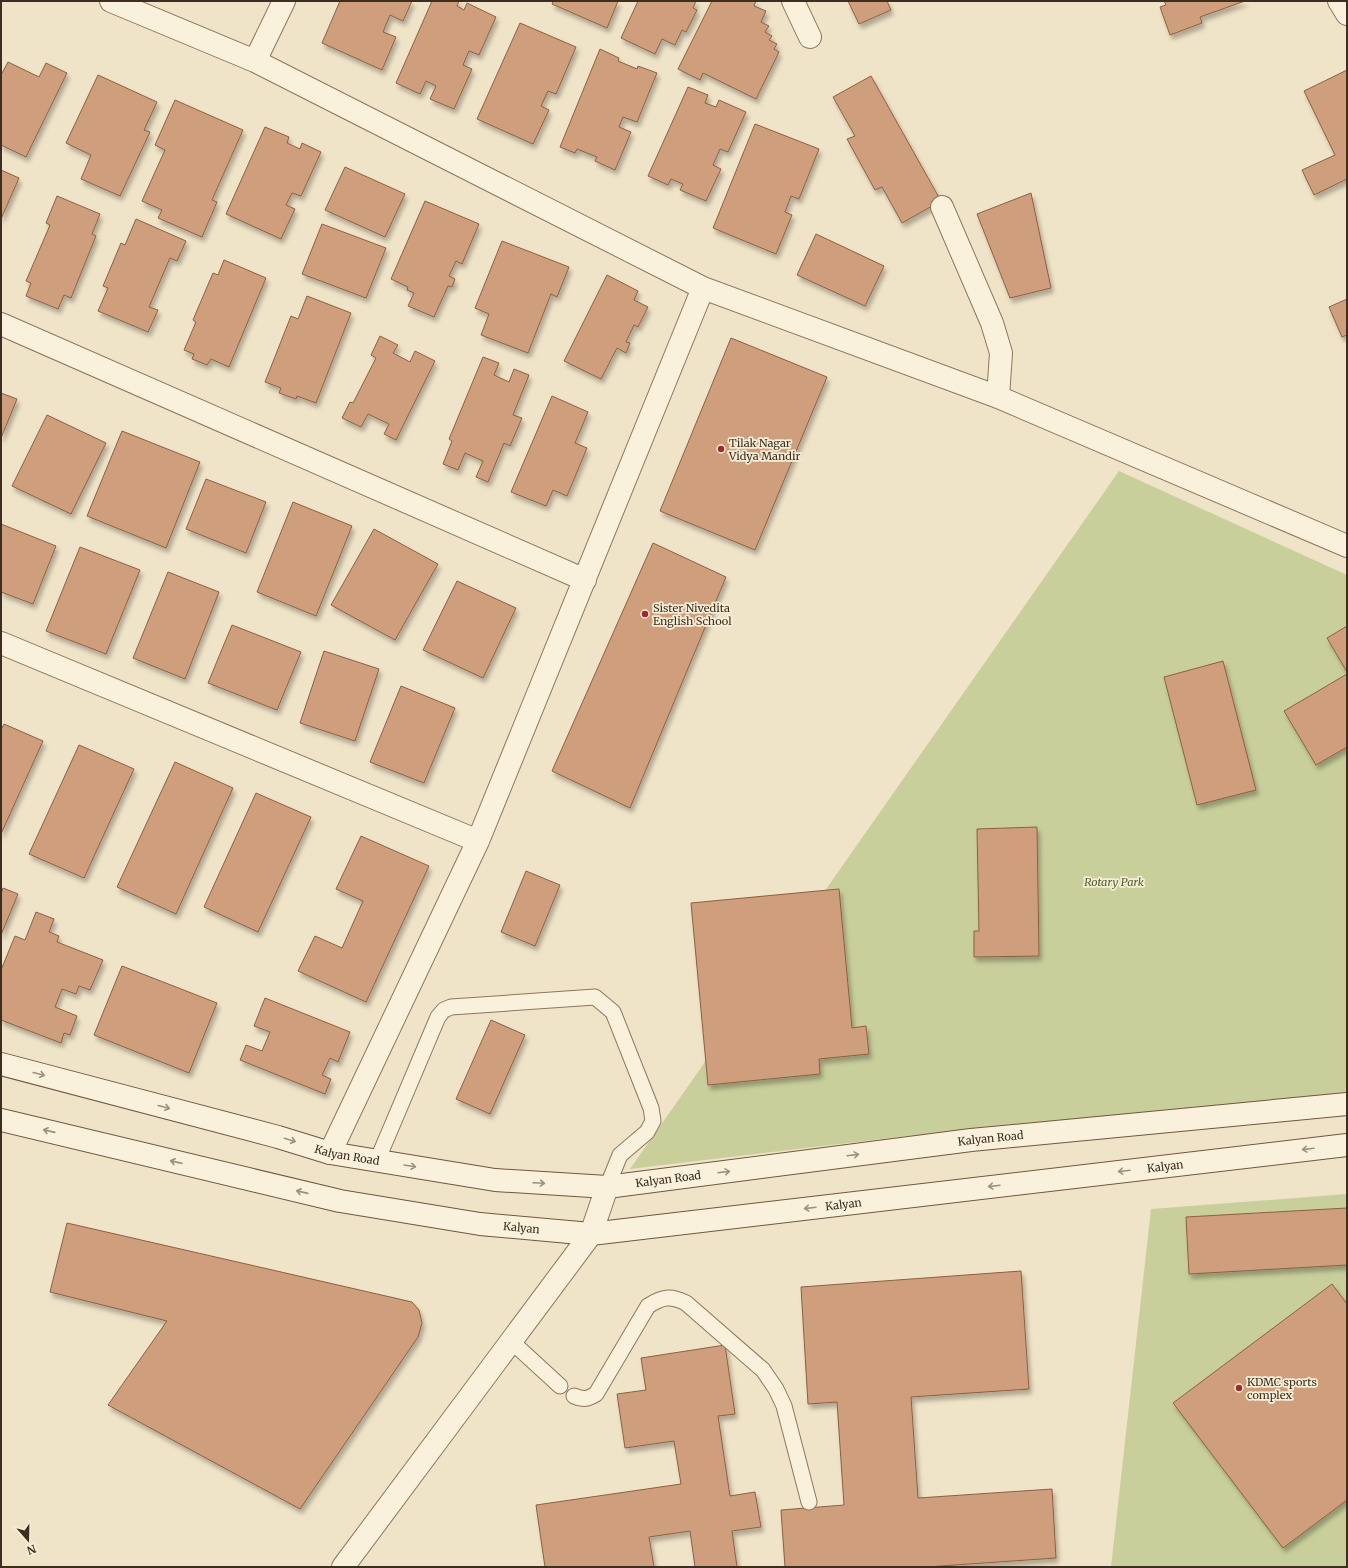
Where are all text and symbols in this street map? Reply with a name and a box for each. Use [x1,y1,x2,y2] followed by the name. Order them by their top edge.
[728,436,800,463] place label: Tilak Nagar Vidya Mandir
[716,444,726,454] marker: Tilak Nagar Vidya Mandir
[653,601,732,628] place label: Sister Nivedita English School
[640,609,650,619] marker: Sister Nivedita English School
[1084,875,1144,889] park label: Rotary Park
[32,1070,45,1078] one-way arrow
[158,1103,171,1111] one-way arrow
[43,1127,56,1135] one-way arrow
[957,1128,1024,1149] street label: Kalyan Road
[283,1137,296,1144] one-way arrow
[313,1142,381,1168] street label: Kalyan Road
[1302,1145,1315,1153] one-way arrow
[846,1151,859,1159] one-way arrow
[169,1157,182,1165] one-way arrow
[1146,1157,1185,1175] street label: Kalyan
[403,1162,416,1170] one-way arrow
[1118,1167,1131,1175] one-way arrow
[635,1168,702,1190] street label: Kalyan Road
[717,1168,730,1175] one-way arrow
[532,1179,545,1186] one-way arrow
[988,1182,1001,1190] one-way arrow
[296,1187,309,1195] one-way arrow
[824,1195,863,1213] street label: Kalyan
[804,1204,817,1212] one-way arrow
[503,1219,541,1236] street label: Kalyan
[1247,1375,1317,1402] place label: KDMC sports complex
[1234,1383,1244,1393] marker: KDMC sports complex
[8,1520,48,1560] north arrow
[25,1541,38,1558] text: N

